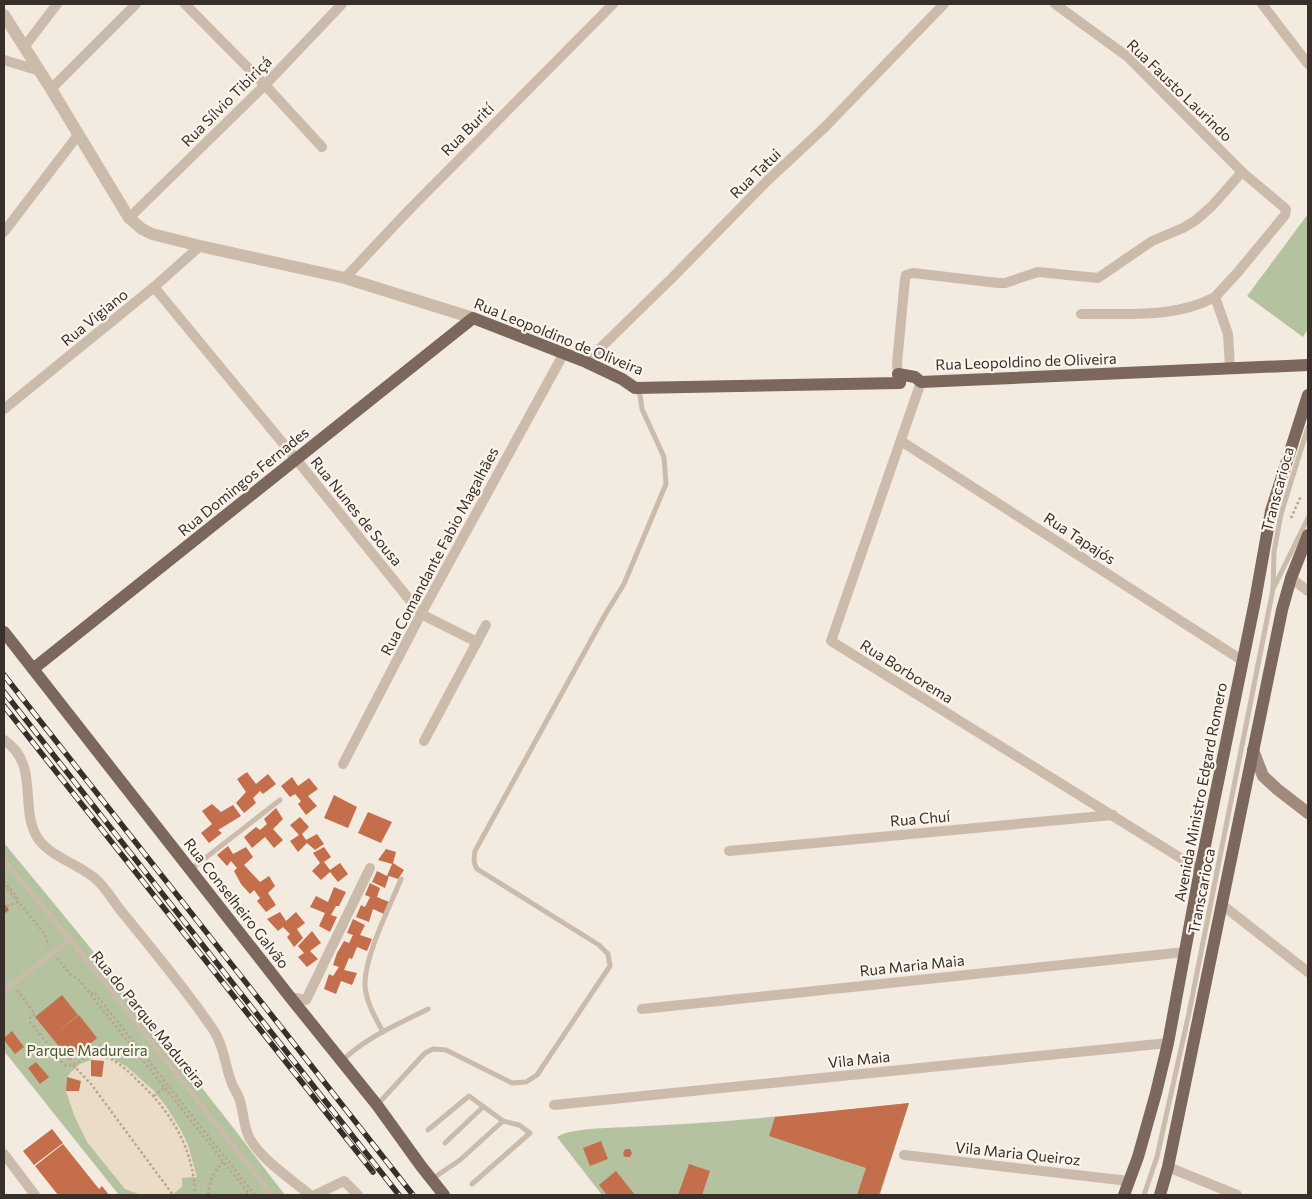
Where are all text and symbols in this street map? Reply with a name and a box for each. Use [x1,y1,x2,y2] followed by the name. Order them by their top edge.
[1124,35,1236,145] street label: Rua Fausto Laurindo
[177,52,275,150] street label: Rua Sílvio Tibiriçá
[437,98,498,159] street label: Rua Burití
[726,144,784,202] street label: Rua Tatui
[57,285,131,349] street label: Rua Vigiano
[472,294,646,378] street label: Rua Leopoldino de Oliveira
[935,349,1117,373] street label: Rua Leopoldino de Oliveira
[174,423,312,539] street label: Rua Domingos Fernades
[376,444,502,658] street label: Rua Comandante Fabio Magalhães
[1257,445,1297,533] street label: Transcarioca
[307,453,407,569] street label: Rua Nunes de Sousa
[1041,508,1119,568] street label: Rua Tapajós
[857,635,957,707] street label: Rua Borborema
[1170,681,1230,903] street label: Avenida Ministro Edgard Romero
[889,806,952,830] street label: Rua Chuí
[181,834,293,972] street label: Rua Conselheiro Galvão
[1184,847,1218,935] street label: Transcarioca
[88,947,210,1091] street label: Rua do Parque Madureira
[859,951,965,979] street label: Rua Maria Maia
[26,1041,148,1059] park label: Parque Madureira
[827,1047,891,1071] street label: Vila Maia
[954,1137,1082,1169] street label: Vila Maria Queiroz

